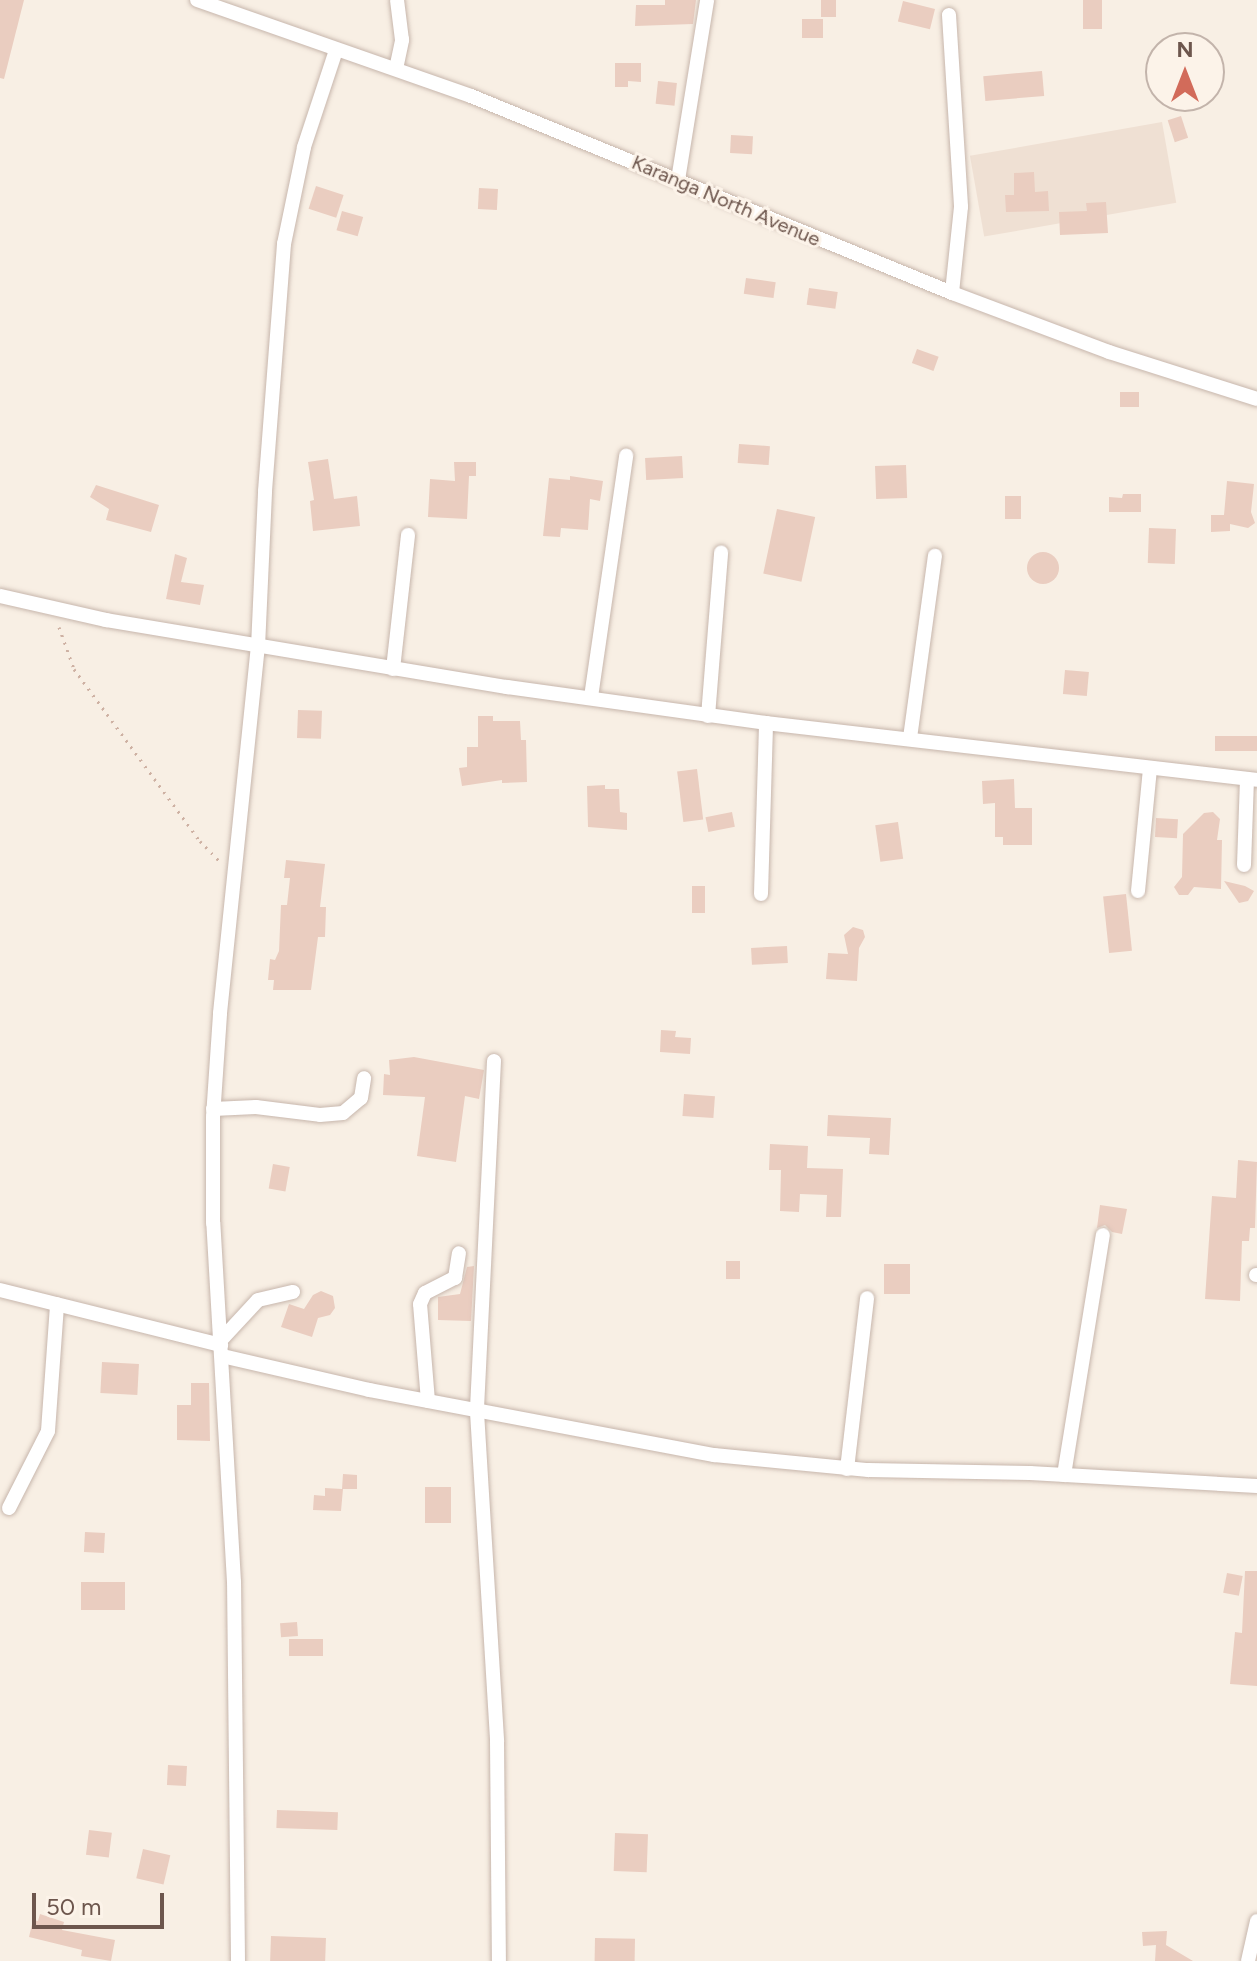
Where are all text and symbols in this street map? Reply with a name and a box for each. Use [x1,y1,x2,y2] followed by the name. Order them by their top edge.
[1145,32,1225,112] north arrow
[1176,36,1194,63] text: N
[628,150,824,252] street label: Karanga North Avenue
[36,1877,168,1927] scale bar
[46,1892,102,1921] text: 50 m

